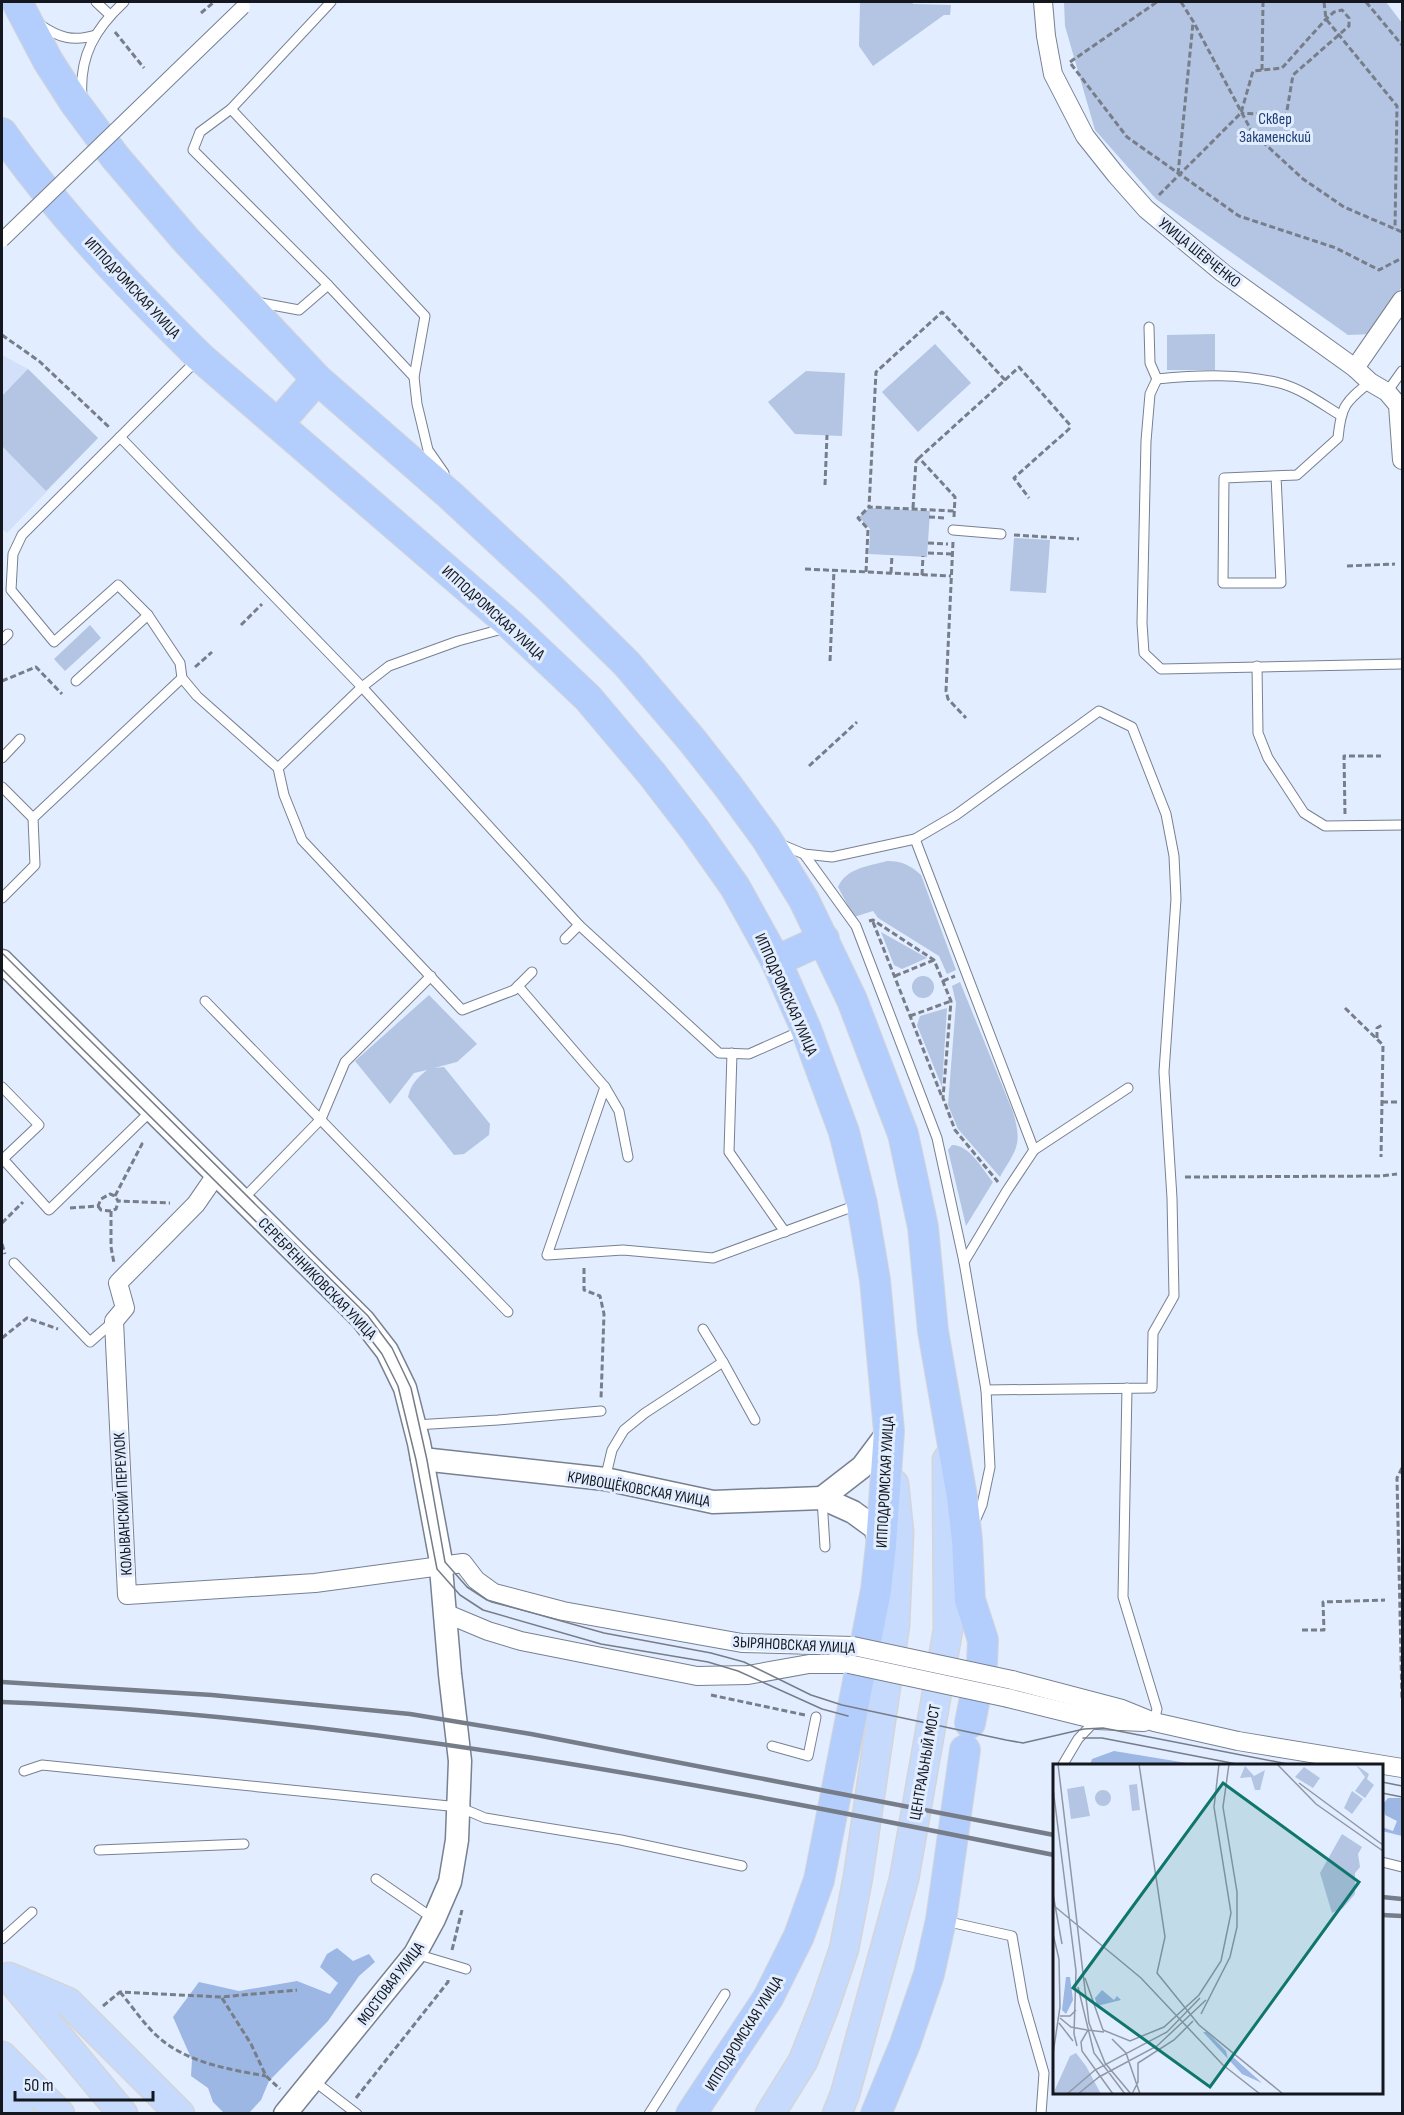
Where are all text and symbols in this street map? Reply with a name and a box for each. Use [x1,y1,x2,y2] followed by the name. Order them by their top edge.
[1239,110,1311,147] park label: Сквер Закаменский
[1154,214,1244,292] street label: УЛИЦА ШЕВЧЕНКО
[80,233,184,343] street label: ИППОДРОМСКАЯ УЛИЦА
[438,562,548,664] street label: ИППОДРОМСКАЯ УЛИЦА
[750,931,821,1059] street label: ИППОДРОМСКАЯ УЛИЦА
[254,1214,380,1344] street label: СЕРЕБРЕННИКОВСКАЯ УЛИЦА
[873,1416,898,1548] street label: ИППОДРОМСКАЯ УЛИЦА
[110,1431,137,1576] street label: КОЛЫВАНСКИЙ ПЕРЕУЛОК
[566,1468,712,1511] street label: КРИВОЩЁКОВСКАЯ УЛИЦА
[732,1633,856,1658] street label: ЗЫРЯНОВСКАЯ УЛИЦА
[906,1703,945,1822] street label: ЦЕНТРАЛЬНЫЙ МОСТ
[1053,1764,1383,2094] inset map
[354,1939,429,2029] street label: МОСТОВАЯ УЛИЦА
[701,1973,787,2095] street label: ИППОДРОМСКАЯ УЛИЦА
[15,2064,153,2102] scale bar
[24,2075,54,2096] text: 50 m

